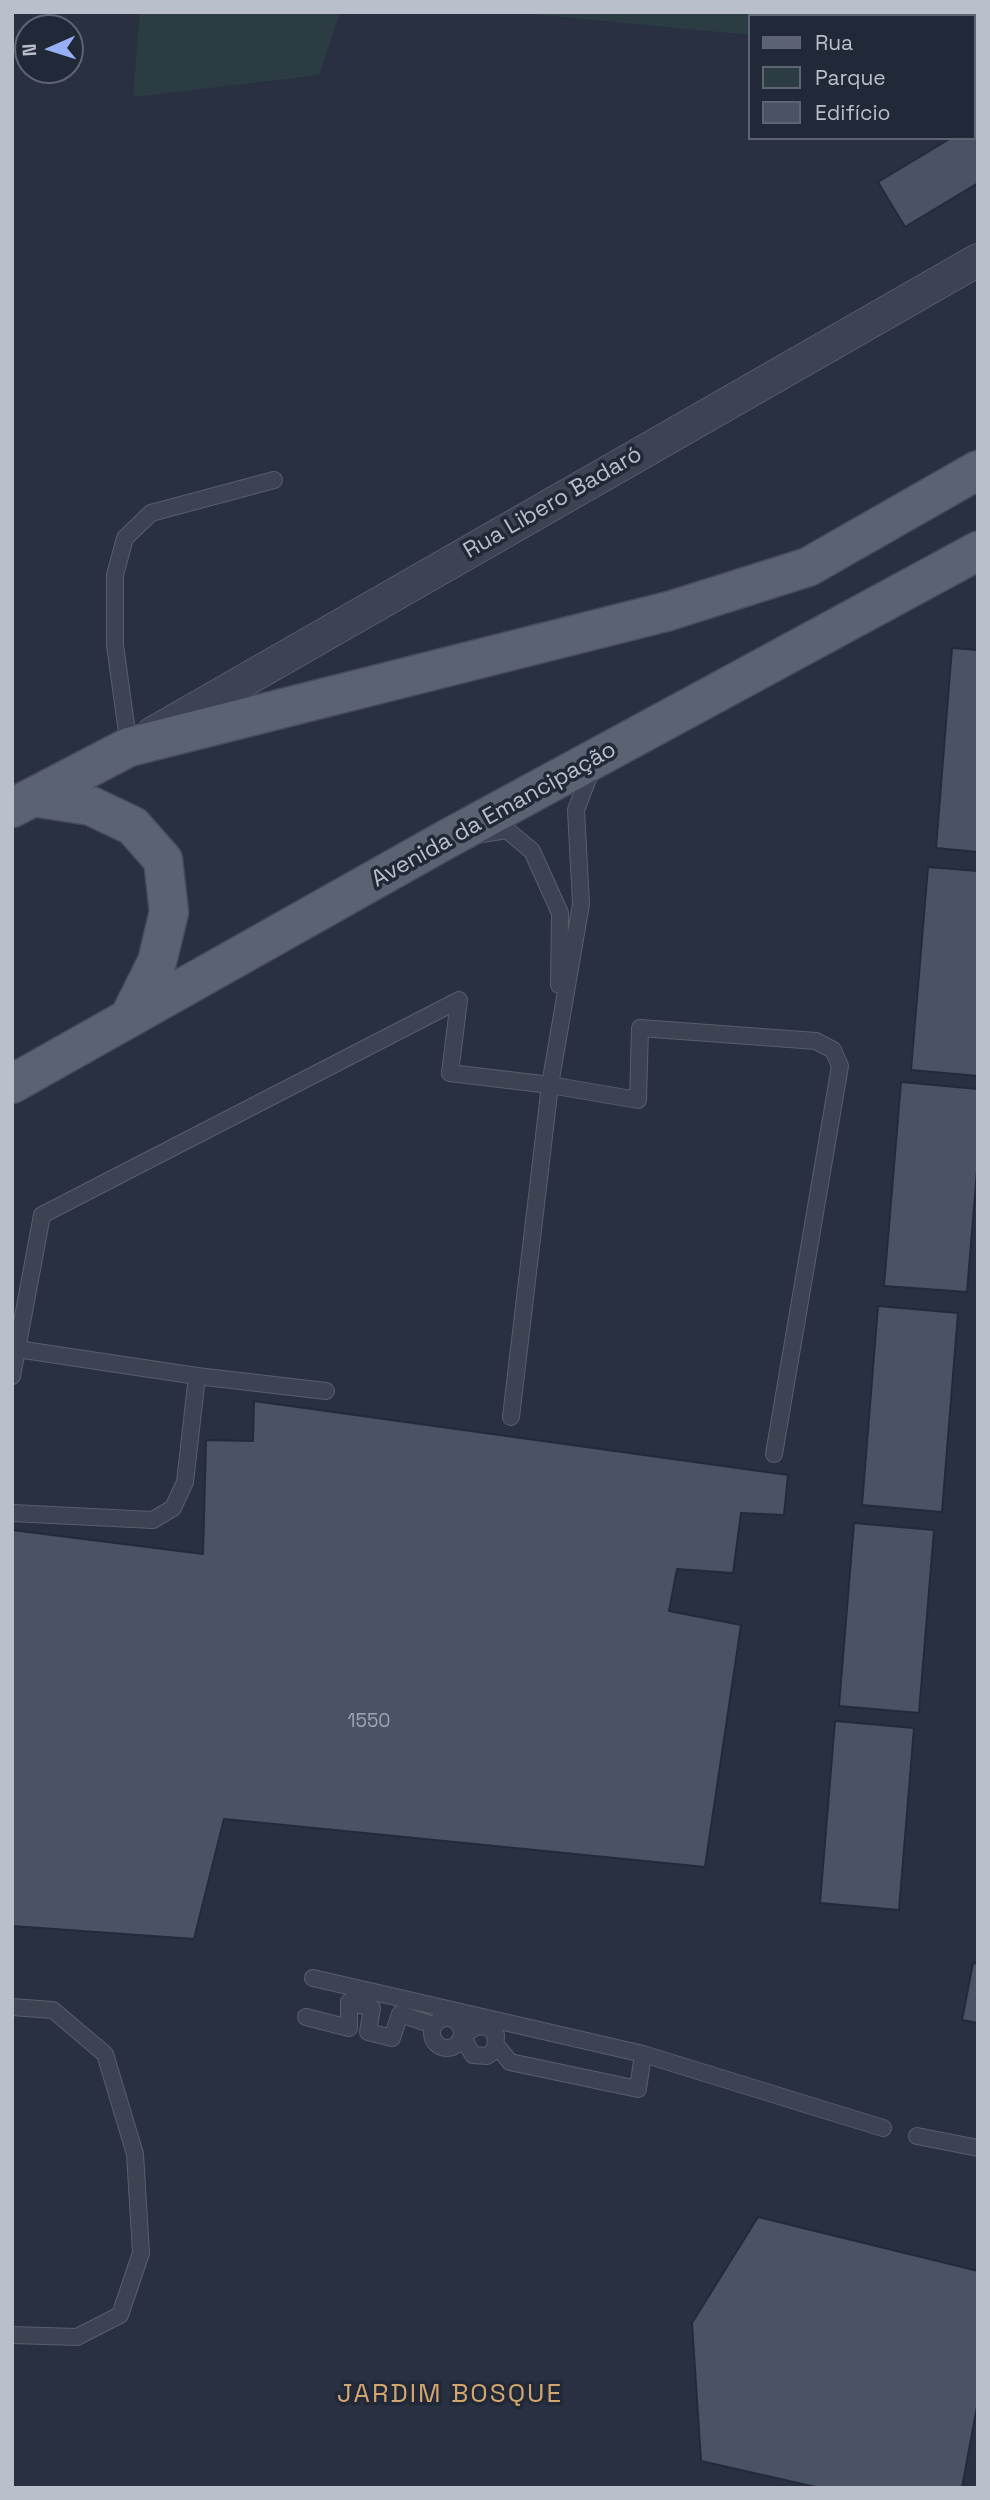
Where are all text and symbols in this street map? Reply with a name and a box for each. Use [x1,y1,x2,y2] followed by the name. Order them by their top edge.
[14,14,84,84] north arrow
[748,14,976,140] legend
[815,29,853,56] text: Rua
[17,43,42,57] text: N
[815,64,886,91] text: Parque
[815,99,891,126] text: Edifício
[459,441,647,565] street label: Rua Libero Badaró
[367,736,621,894] street label: Avenida da Emancipação
[348,1711,390,1733] house number: 1550
[339,2379,561,2411] district label: JARDIM BOSQUE

